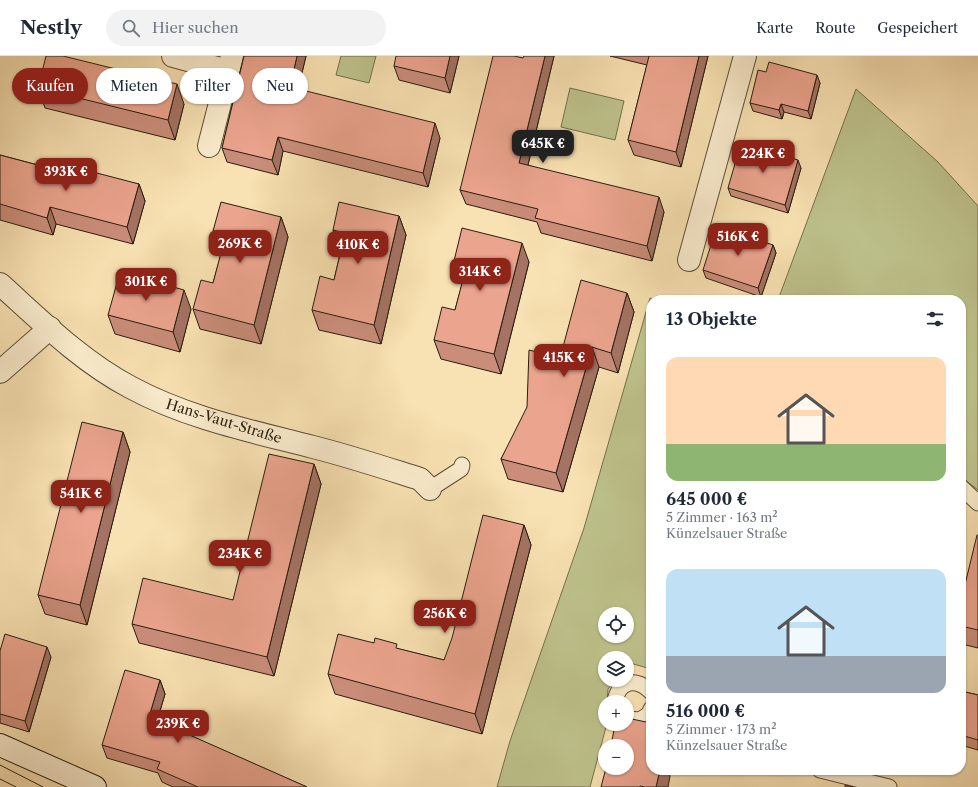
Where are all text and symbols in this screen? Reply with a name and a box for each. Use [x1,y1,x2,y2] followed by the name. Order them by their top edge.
[106,10,386,46] search box
[20,16,82,39] text: Nestly
[120,17,142,39] icon: search
[152,18,239,37] text: Hier suchen
[756,19,793,37] text: Karte
[815,19,855,37] text: Route
[877,19,958,37] text: Gespeichert
[12,68,88,104] chip: Kaufen
[96,68,172,104] chip: Mieten
[180,68,244,104] chip: Filter
[252,68,308,104] chip: Neu
[510,130,576,164] pin: 645K €
[521,135,565,151] text: 645K €
[730,140,796,174] pin: 224K €
[741,145,785,161] text: 224K €
[33,158,99,192] pin: 393K €
[44,163,88,179] text: 393K €
[705,223,771,257] pin: 516K €
[717,228,759,244] text: 516K €
[207,230,273,264] pin: 269K €
[325,231,391,265] pin: 410K €
[218,235,262,251] text: 269K €
[336,236,380,252] text: 410K €
[447,258,513,292] pin: 314K €
[459,263,501,279] text: 314K €
[113,268,179,302] pin: 301K €
[124,273,168,289] text: 301K €
[924,308,946,330] icon: filters
[666,309,757,329] text: 13 Objekte
[531,344,597,378] pin: 415K €
[543,349,585,365] text: 415K €
[770,383,842,455] icon: home
[164,395,284,447] street label: Hans-Vaut-Straße
[48,480,114,514] pin: 541K €
[60,485,102,501] text: 541K €
[666,489,747,509] text: 645 000 €
[666,509,778,525] text: 5 Zimmer · 163 m²
[666,525,787,541] text: Künzelsauer Straße
[207,540,273,574] pin: 234K €
[218,545,262,561] text: 234K €
[770,595,842,667] icon: home
[412,600,478,634] pin: 256K €
[423,605,467,621] text: 256K €
[598,607,634,775] map controls
[598,607,634,643] button: locate
[598,651,634,687] button: layers
[598,695,634,731] button: +
[666,701,745,721] text: 516 000 €
[145,710,211,744] pin: 239K €
[156,715,200,731] text: 239K €
[666,721,776,737] text: 5 Zimmer · 173 m²
[666,737,787,753] text: Künzelsauer Straße
[598,739,634,775] button: −

